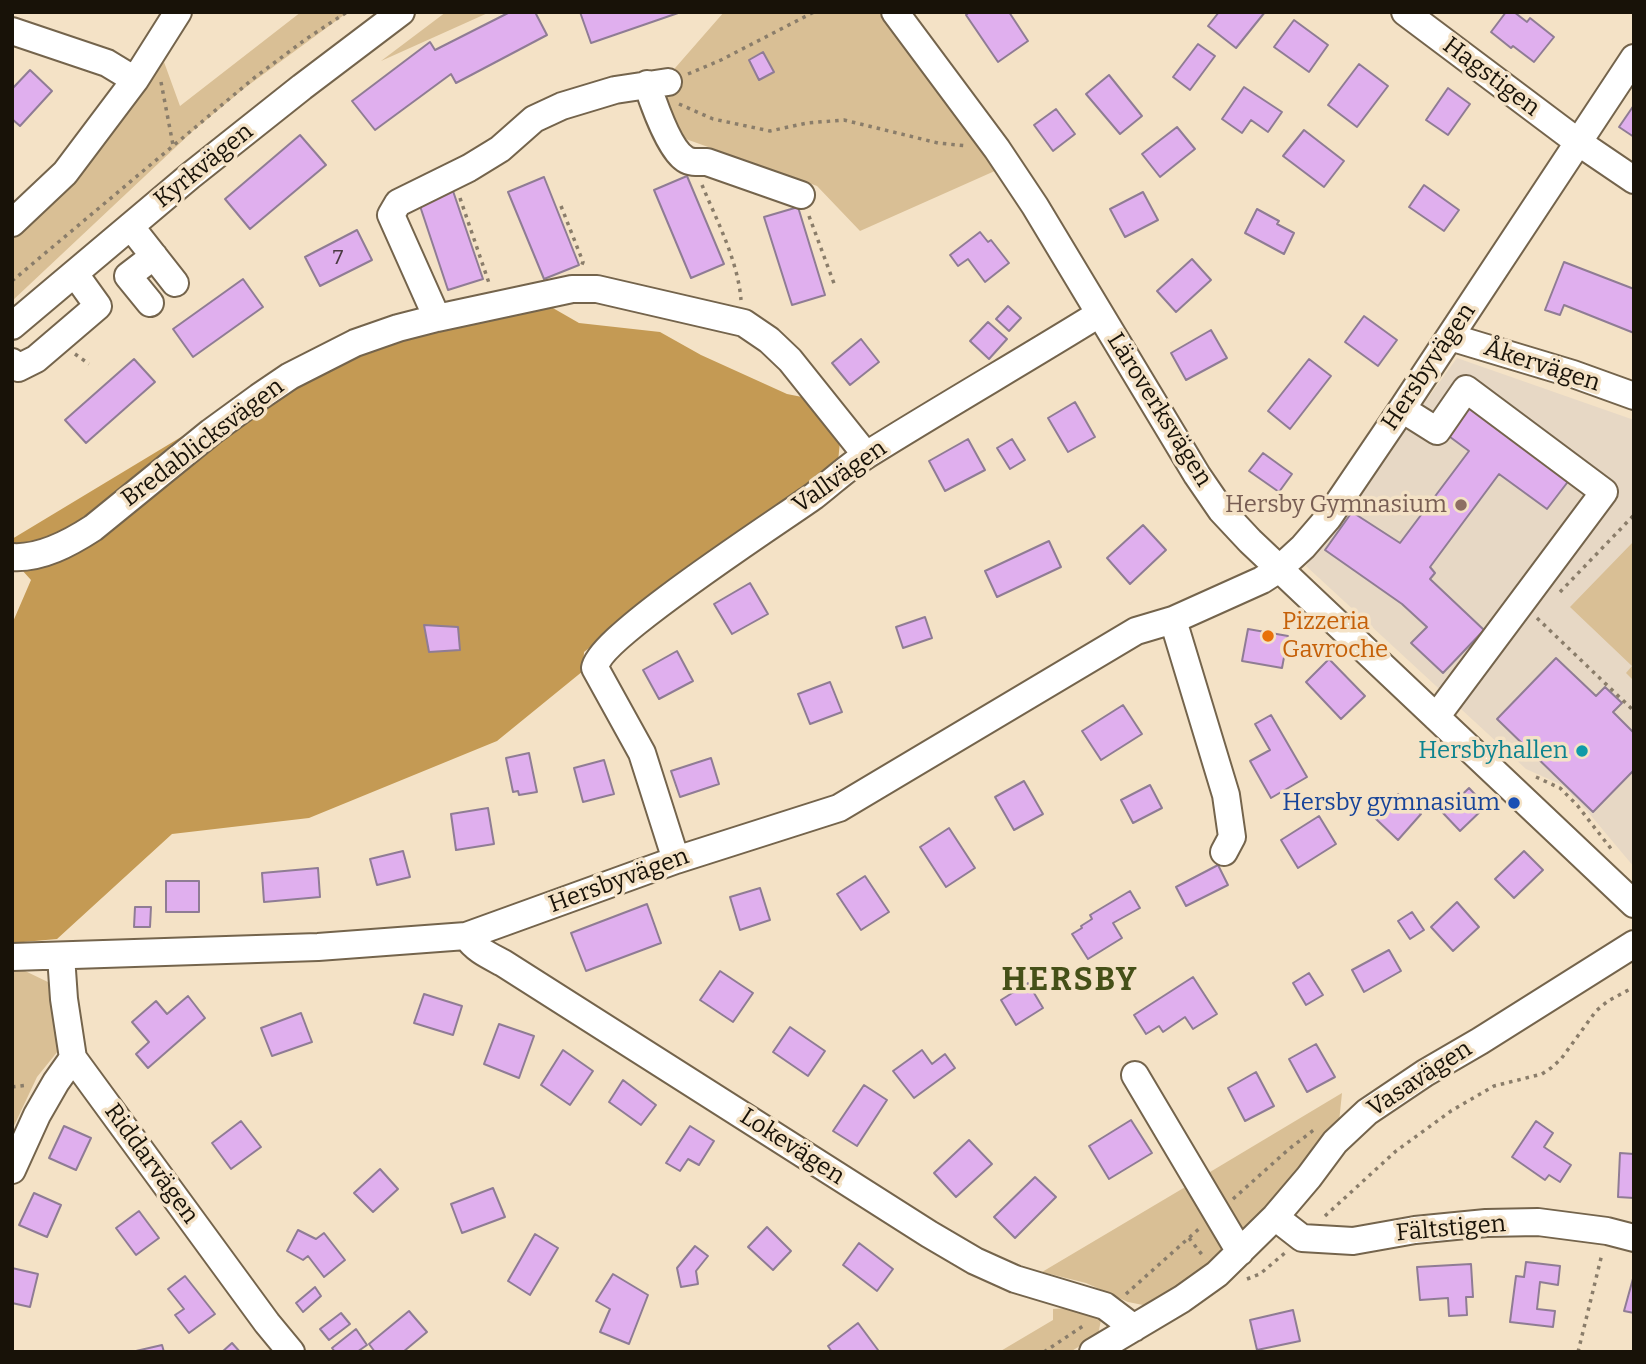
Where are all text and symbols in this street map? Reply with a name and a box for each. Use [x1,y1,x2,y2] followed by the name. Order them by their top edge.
[1437,31,1545,123] street label: Hagstigen
[149,117,259,215] street label: Kyrkvägen
[333,245,343,271] house number: 7
[1376,298,1482,436] street label: Hersbyvägen
[1100,328,1218,492] street label: Läroverksvägen
[1480,334,1604,398] street label: Åkervägen
[116,373,290,513] street label: Bredablicksvägen
[788,434,892,520] street label: Vallvägen
[1225,491,1447,519] place label: Hersby Gymnasium
[1453,497,1469,513] marker: Hersby Gymnasium
[1282,608,1388,664] place label: Pizzeria Gavroche
[1260,628,1276,644] marker: Pizzeria Gavroche
[1418,737,1568,765] place label: Hersbyhallen
[1574,743,1590,759] marker: Hersbyhallen
[1282,789,1500,817] place label: Hersby gymnasium
[1506,795,1522,811] marker: Hersby gymnasium
[545,842,693,920] street label: Hersbyvägen
[1002,962,1138,1000] district label: HERSBY
[1362,1035,1478,1123] street label: Vasavägen
[98,1098,204,1230] street label: Riddarvägen
[734,1103,850,1191] street label: Lokevägen
[1395,1210,1507,1248] street label: Fältstigen

